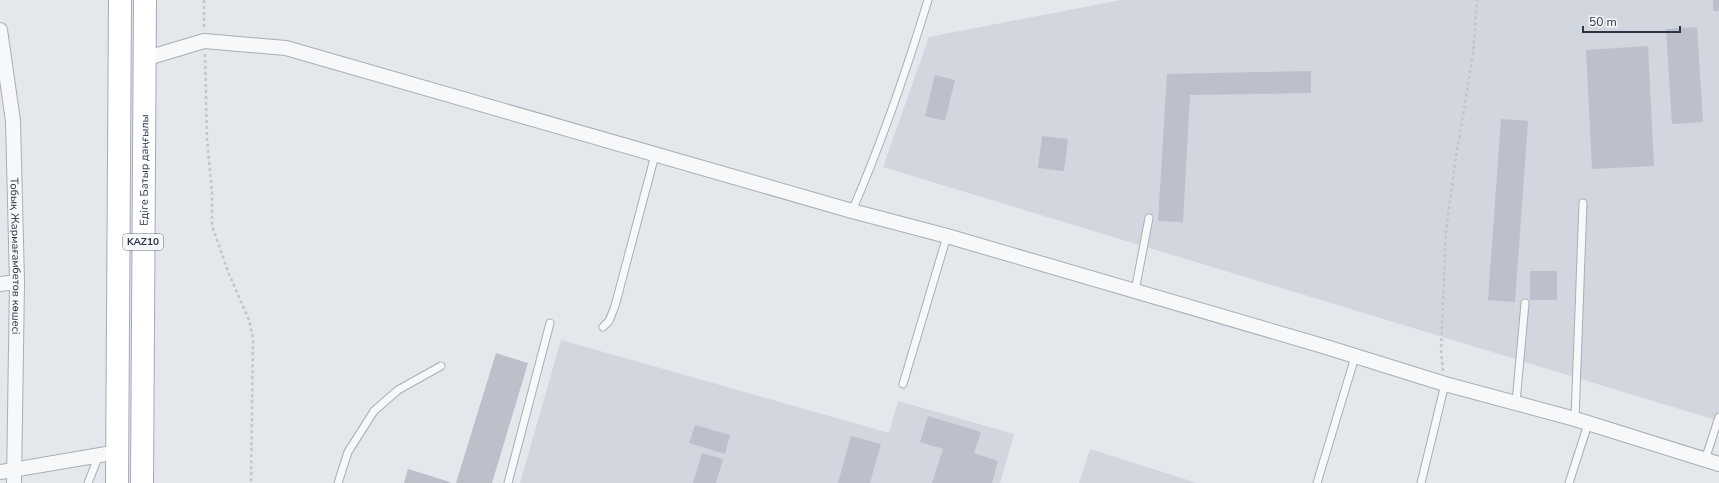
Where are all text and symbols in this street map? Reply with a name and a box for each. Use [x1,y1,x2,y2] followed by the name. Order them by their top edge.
[1583,8,1680,34] scale bar
[1589,14,1617,30] text: 50 m
[136,114,152,226] street label: Едіге Батыр даңғылы
[7,178,25,334] street label: Тобық Жармағамбетов көшесі
[123,234,163,250] road number: KAZ10

